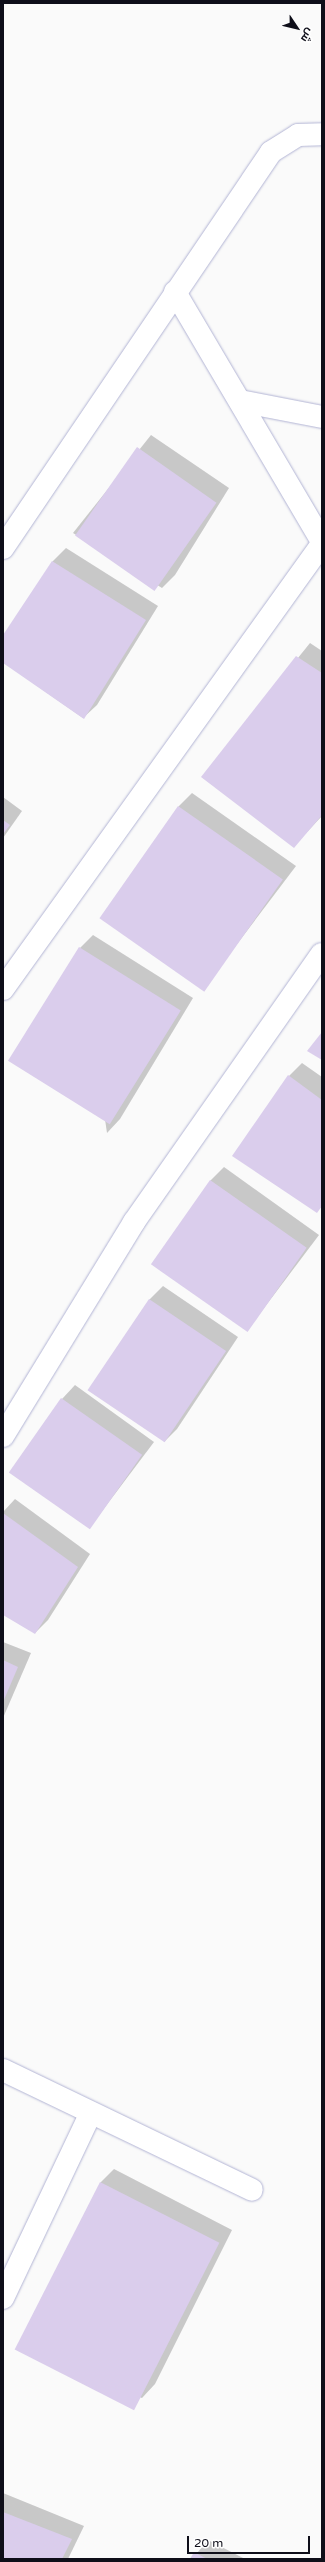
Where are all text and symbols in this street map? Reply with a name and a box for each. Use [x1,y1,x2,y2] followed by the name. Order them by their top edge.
[277,8,317,48] north arrow
[298,26,317,45] text: ش
[189,2528,312,2554] scale bar
[194,2536,223,2550] text: 20 m

